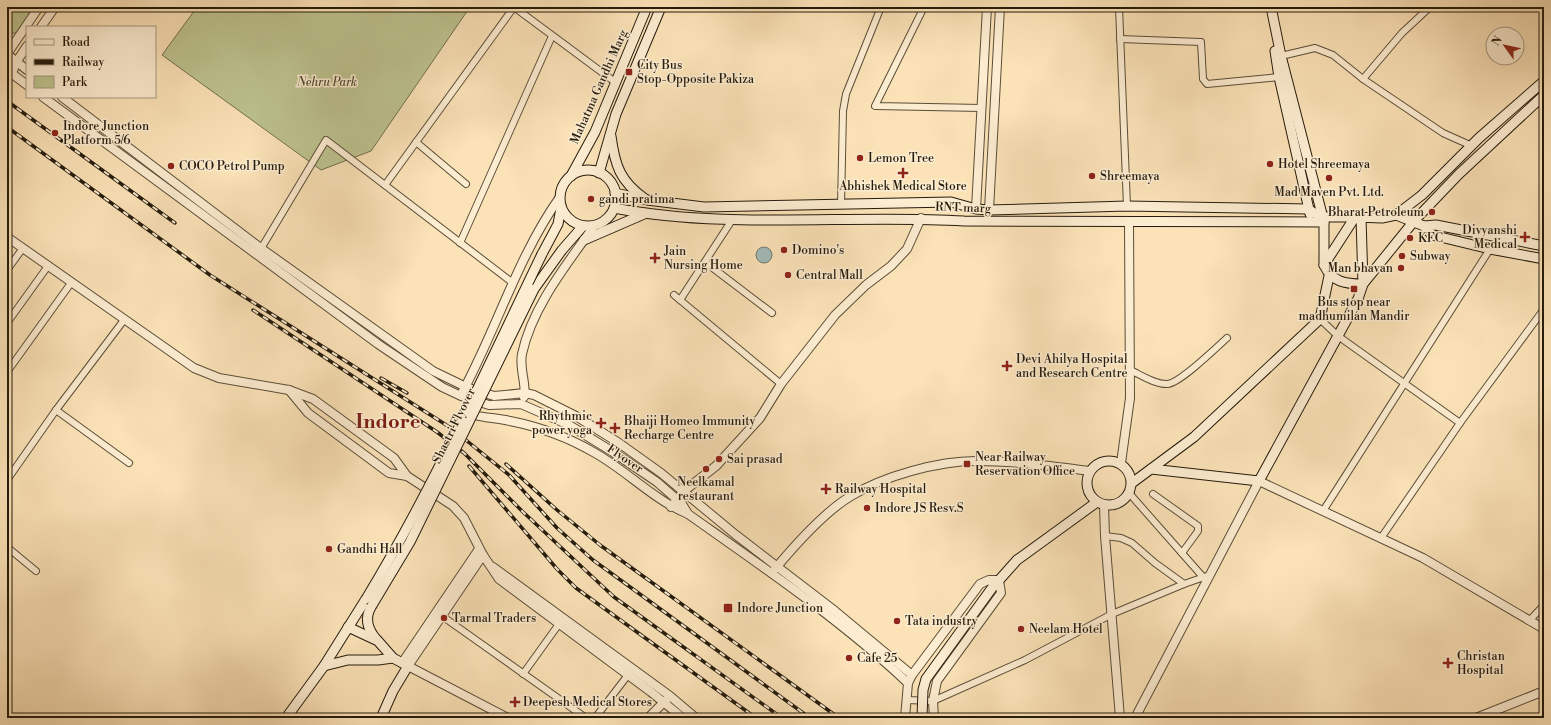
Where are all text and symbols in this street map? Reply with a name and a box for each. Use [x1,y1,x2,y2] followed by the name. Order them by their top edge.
[26,26,156,98] legend
[1485,26,1525,66] north arrow
[567,27,631,147] street label: Mahatma Gandhi Marg
[1489,33,1506,49] text: N
[62,35,90,50] text: Road
[62,55,104,70] text: Railway
[637,58,755,87] place label: City Bus Stop-Opposite Pakiza
[624,67,634,77] marker: City Bus Stop-Opposite Pakiza
[62,75,88,90] text: Park
[296,75,357,90] park label: Nehru Park
[63,119,149,148] place label: Indore Junction Platform 5/6
[50,128,60,138] marker: Indore Junction Platform 5/6
[868,151,934,166] place label: Lemon Tree
[855,153,865,163] marker: Lemon Tree
[1278,157,1371,172] place label: Hotel Shreemaya
[179,159,285,174] place label: COCO Petrol Pump
[1265,159,1275,169] marker: Hotel Shreemaya
[166,161,176,171] marker: COCO Petrol Pump
[898,168,908,178] marker: Abhishek Medical Store
[1100,169,1161,184] place label: Shreemaya
[1087,171,1097,181] marker: Shreemaya
[1324,173,1334,183] marker: Mad Maven Pvt. Ltd.
[838,179,967,194] place label: Abhishek Medical Store
[1274,185,1384,200] place label: Mad Maven Pvt. Ltd.
[599,192,676,207] place label: gandi pratima
[586,194,596,204] marker: gandi pratima
[935,200,992,217] street label: RNT marg
[1327,205,1424,220] place label: Bharat Petroleum
[1427,207,1437,217] marker: Bharat Petroleum
[1462,223,1517,252] place label: Divyanshi Medical
[1418,231,1443,246] place label: KFC
[1520,232,1530,242] marker: Divyanshi Medical
[1405,233,1415,243] marker: KFC
[792,243,844,258] place label: Domino's
[663,244,743,273] place label: Jain Nursing Home
[779,245,789,255] marker: Domino's
[1410,249,1451,264] place label: Subway
[1397,251,1407,261] marker: Subway
[649,252,661,264] marker: Jain Nursing Home
[1328,261,1393,276] place label: Man bhavan
[1396,263,1406,273] marker: Man bhavan
[796,268,863,283] place label: Central Mall
[783,270,793,280] marker: Central Mall
[1349,284,1359,294] marker: Bus stop near madhumilan Mandir
[1299,295,1409,324] place label: Bus stop near madhumilan Mandir
[1016,352,1128,381] place label: Devi Ahilya Hospital and Research Centre
[1001,360,1013,372] marker: Devi Ahilya Hospital and Research Centre
[429,386,479,466] street label: Shastri Flyover
[532,409,593,438] place label: Rhythmic power yoga
[355,410,421,435] district label: Indore
[623,414,756,443] place label: Bhaiji Homeo Immunity Recharge Centre
[595,417,607,429] marker: Rhythmic power yoga
[609,422,621,434] marker: Bhaiji Homeo Immunity Recharge Centre
[604,441,646,477] street label: Flyover
[975,450,1075,479] place label: Near Railway Reservation Office
[727,452,783,467] place label: Sai prasad
[714,454,724,464] marker: Sai prasad
[962,459,972,469] marker: Near Railway Reservation Office
[701,464,711,474] marker: Neelkamal restaurant
[677,475,735,504] place label: Neelkamal restaurant
[835,482,927,497] place label: Railway Hospital
[820,483,832,495] marker: Railway Hospital
[875,501,964,516] place label: Indore JS Resv.S
[862,503,872,513] marker: Indore JS Resv.S
[337,542,403,557] place label: Gandhi Hall
[324,544,334,554] marker: Gandhi Hall
[737,601,823,616] place label: Indore Junction
[722,602,734,614] marker: Indore Junction
[452,611,536,626] place label: Tarmal Traders
[439,613,449,623] marker: Tarmal Traders
[905,614,978,629] place label: Tata industry
[892,616,902,626] marker: Tata industry
[1029,622,1103,637] place label: Neelam Hotel
[1016,624,1026,634] marker: Neelam Hotel
[1457,649,1505,678] place label: Christan Hospital
[857,651,898,666] place label: Cafe 25
[844,653,854,663] marker: Cafe 25
[1442,657,1454,669] marker: Christan Hospital
[523,695,652,710] place label: Deepesh Medical Stores
[510,697,520,707] marker: Deepesh Medical Stores

